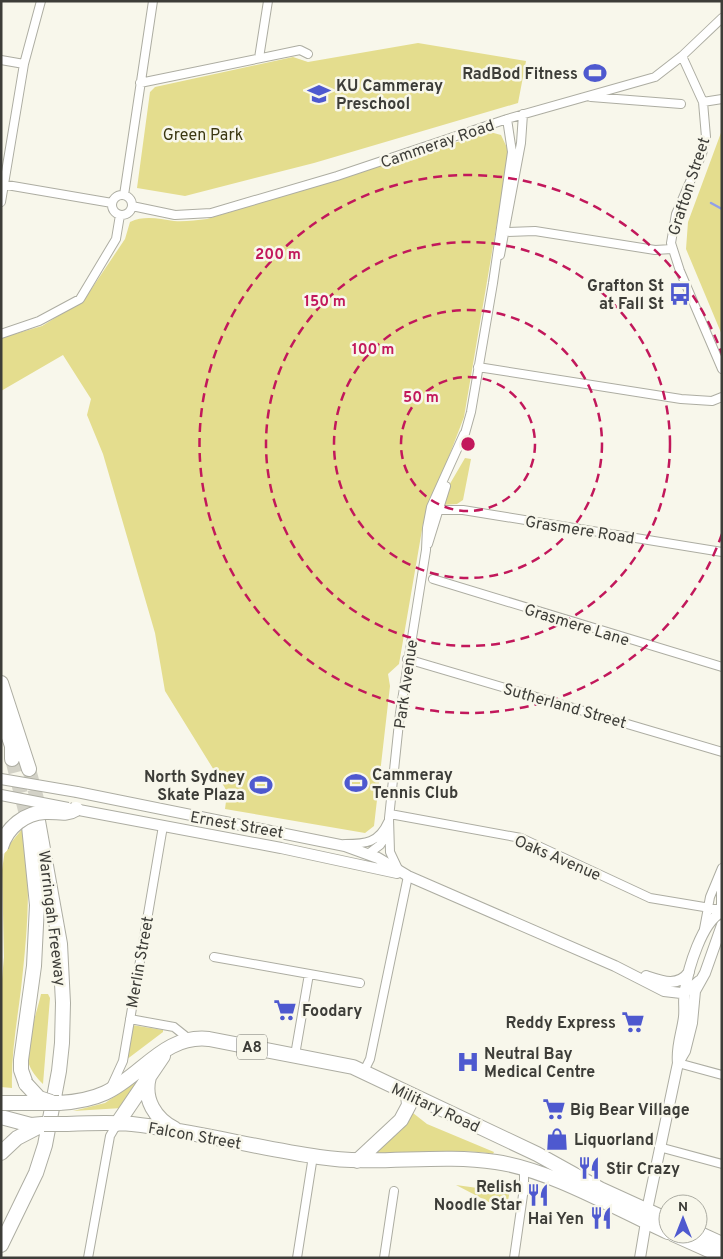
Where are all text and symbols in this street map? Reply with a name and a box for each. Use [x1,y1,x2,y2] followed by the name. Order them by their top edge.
[582,60,608,86] sports icon: RadBod Fitness
[462,65,578,85] place label: RadBod Fitness
[336,77,443,115] place label: KU Cammeray Preschool
[306,81,332,107] school or university icon: KU Cammeray Preschool
[378,116,497,174] street label: Cammeray Road
[163,126,243,146] park label: Green Park
[665,135,715,238] street label: Grafton Street
[255,246,301,265] text: 200 m
[587,277,664,315] place label: Grafton St at Fall St
[667,281,693,307] bus stop icon: Grafton St at Fall St
[304,293,346,312] text: 150 m
[352,341,394,360] text: 100 m
[403,389,439,408] text: 50 m
[459,435,477,453] centre of rings
[523,512,636,550] street label: Grasmere Road
[521,600,631,651] street label: Grasmere Lane
[391,639,423,730] street label: Park Avenue
[500,680,628,734] street label: Sutherland Street
[372,766,458,804] place label: Cammeray Tennis Club
[144,768,245,806] place label: North Sydney Skate Plaza
[343,770,369,796] sports icon: Cammeray Tennis Club
[248,772,274,798] sports icon: North Sydney Skate Plaza
[188,808,285,844] street label: Ernest Street
[511,832,604,886] street label: Oaks Avenue
[33,849,69,987] street label: Warringah Freeway
[123,915,159,1010] street label: Merlin Street
[272,997,298,1023] supermarket icon: Foodary
[302,1002,362,1022] place label: Foodary
[620,1009,646,1035] supermarket icon: Reddy Express
[506,1014,616,1034] place label: Reddy Express
[237,1034,267,1060] road number: A8
[484,1045,595,1083] place label: Neutral Bay Medical Centre
[455,1049,481,1075] hospital icon: Neutral Bay Medical Centre
[388,1080,483,1138] street label: Military Road
[541,1096,567,1122] supermarket icon: Big Bear Village
[570,1101,690,1121] place label: Big Bear Village
[147,1119,243,1155] street label: Falcon Street
[544,1126,570,1152] shop icon: Liquorland
[574,1131,654,1151] place label: Liquorland
[576,1155,602,1181] restaurant icon: Stir Crazy
[606,1160,680,1180] place label: Stir Crazy
[434,1178,522,1216] place label: Relish Noodle Star
[525,1182,551,1208] restaurant icon: Relish Noodle Star
[658,1194,708,1244] north arrow
[678,1199,688,1216] text: N
[588,1205,614,1231] restaurant icon: Hai Yen
[528,1210,584,1230] place label: Hai Yen

